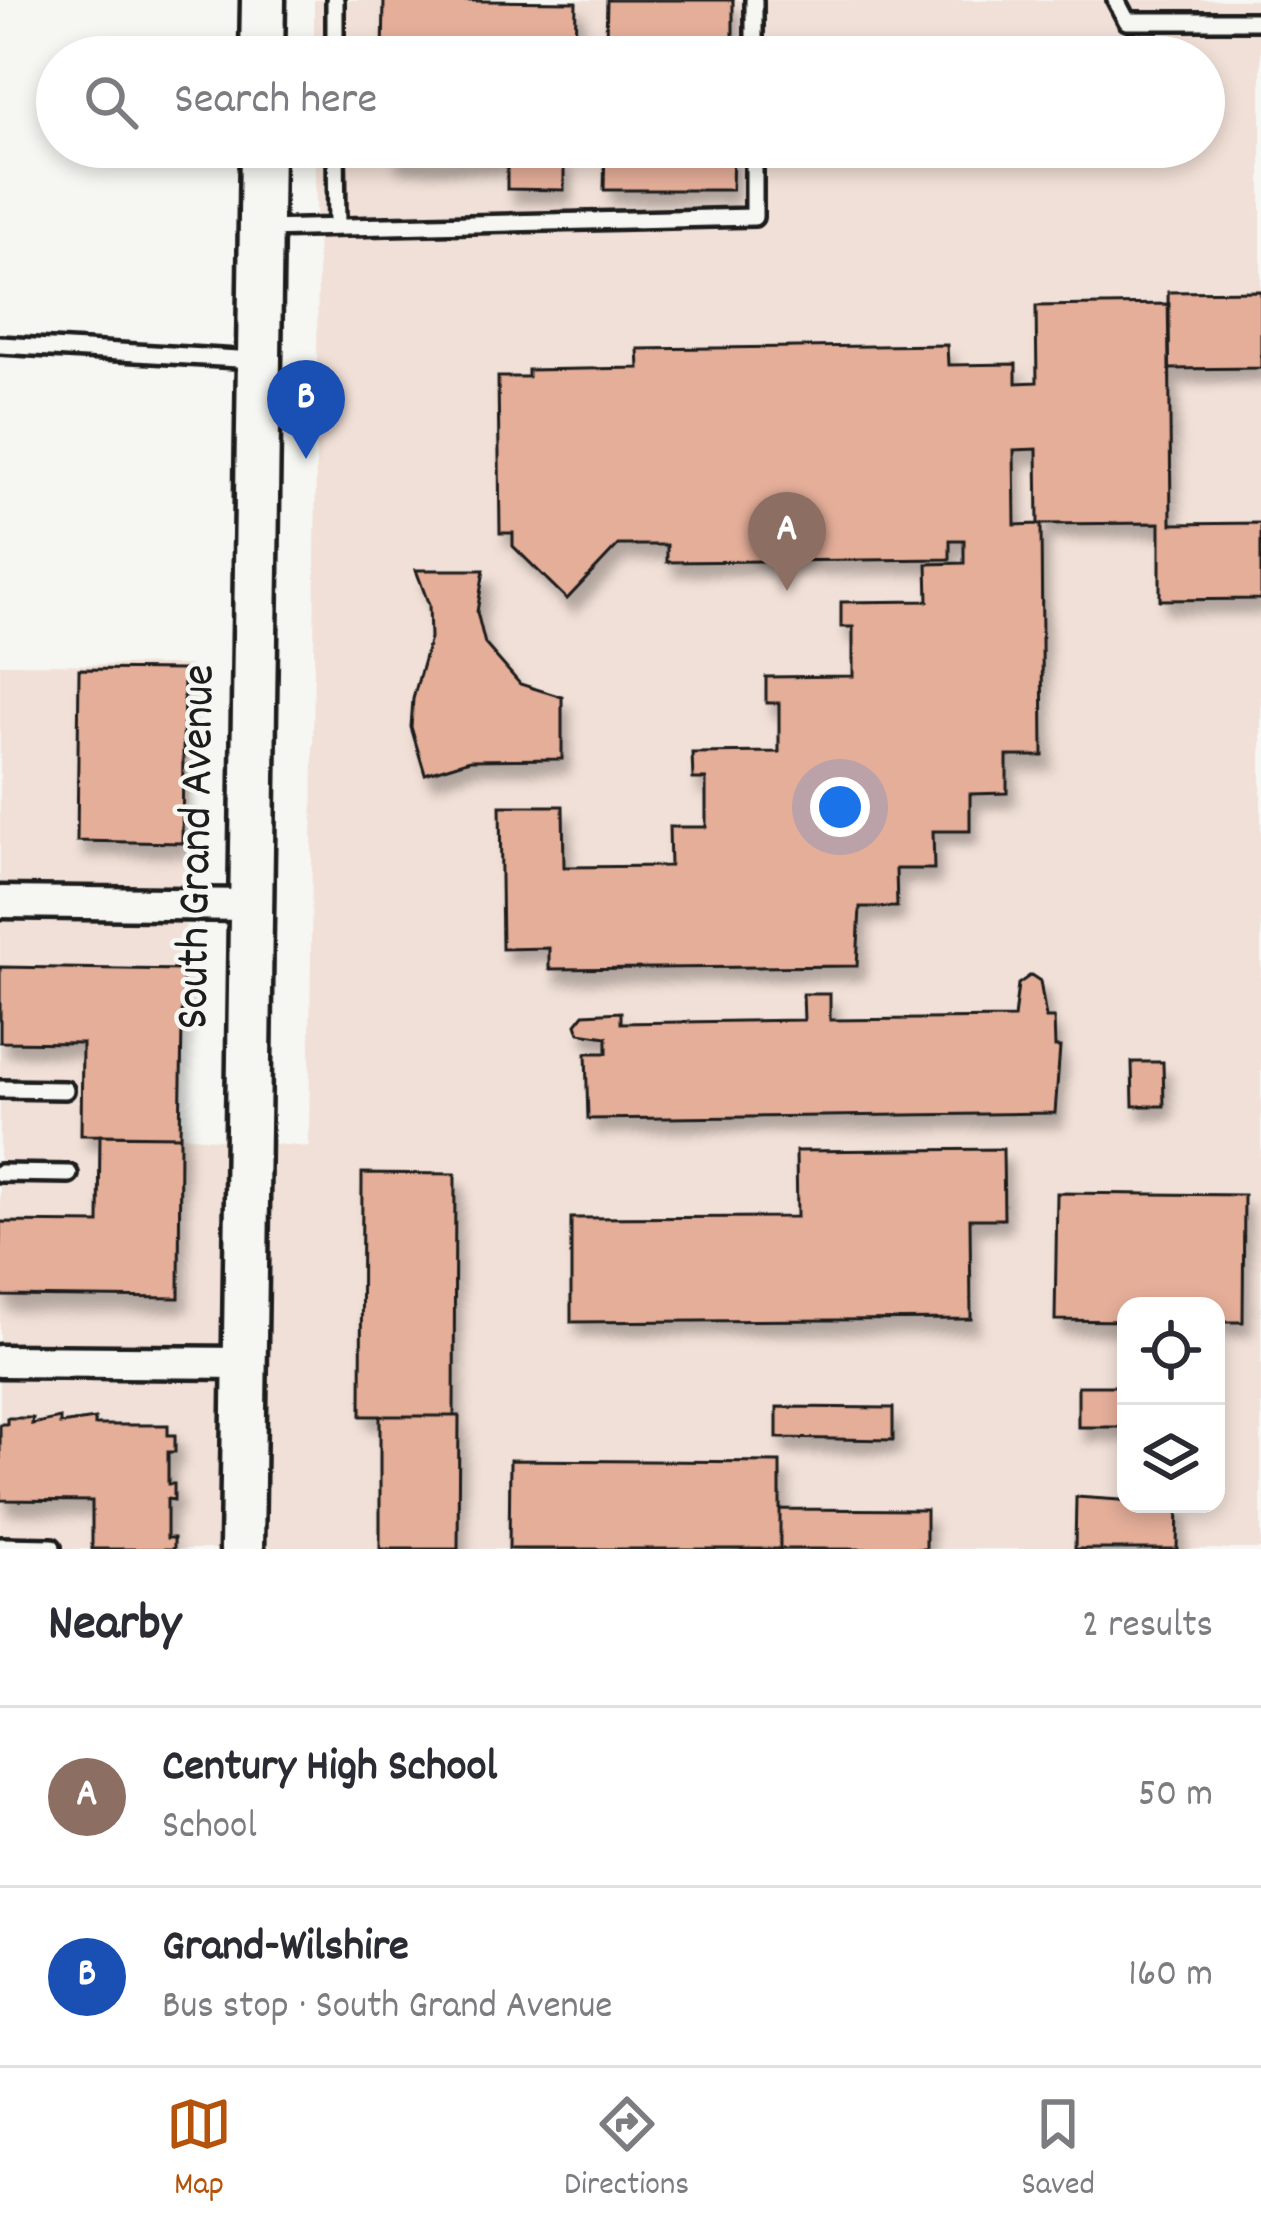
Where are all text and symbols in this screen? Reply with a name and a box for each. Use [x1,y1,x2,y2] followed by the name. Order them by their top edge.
[36,36,1225,168] search box
[78,69,144,135] icon: search
[174,70,377,134] text: Search here
[267,360,345,459] pin: B
[748,492,826,591] pin: A
[161,664,237,1030] street label: South Grand Avenue
[810,777,870,837] your location
[1117,1297,1225,1513] map controls
[1117,1297,1225,1405] button: locate
[1117,1405,1225,1513] button: layers
[48,1591,181,1663] text: Nearby
[1082,1600,1213,1655] text: 2 results
[162,1737,497,1801] text: Century High School
[76,1769,98,1824] text: A
[1138,1769,1213,1824] text: 50 m
[162,1801,257,1856] text: School
[162,1917,409,1981] text: Grand-Wilshire
[78,1949,96,2004] text: B
[1128,1949,1213,2004] text: 160 m
[162,1981,613,2036] text: Bus stop · South Grand Avenue
[166,2091,232,2210] tab: Map
[564,2091,689,2210] tab: Directions
[1021,2091,1095,2210] tab: Saved

